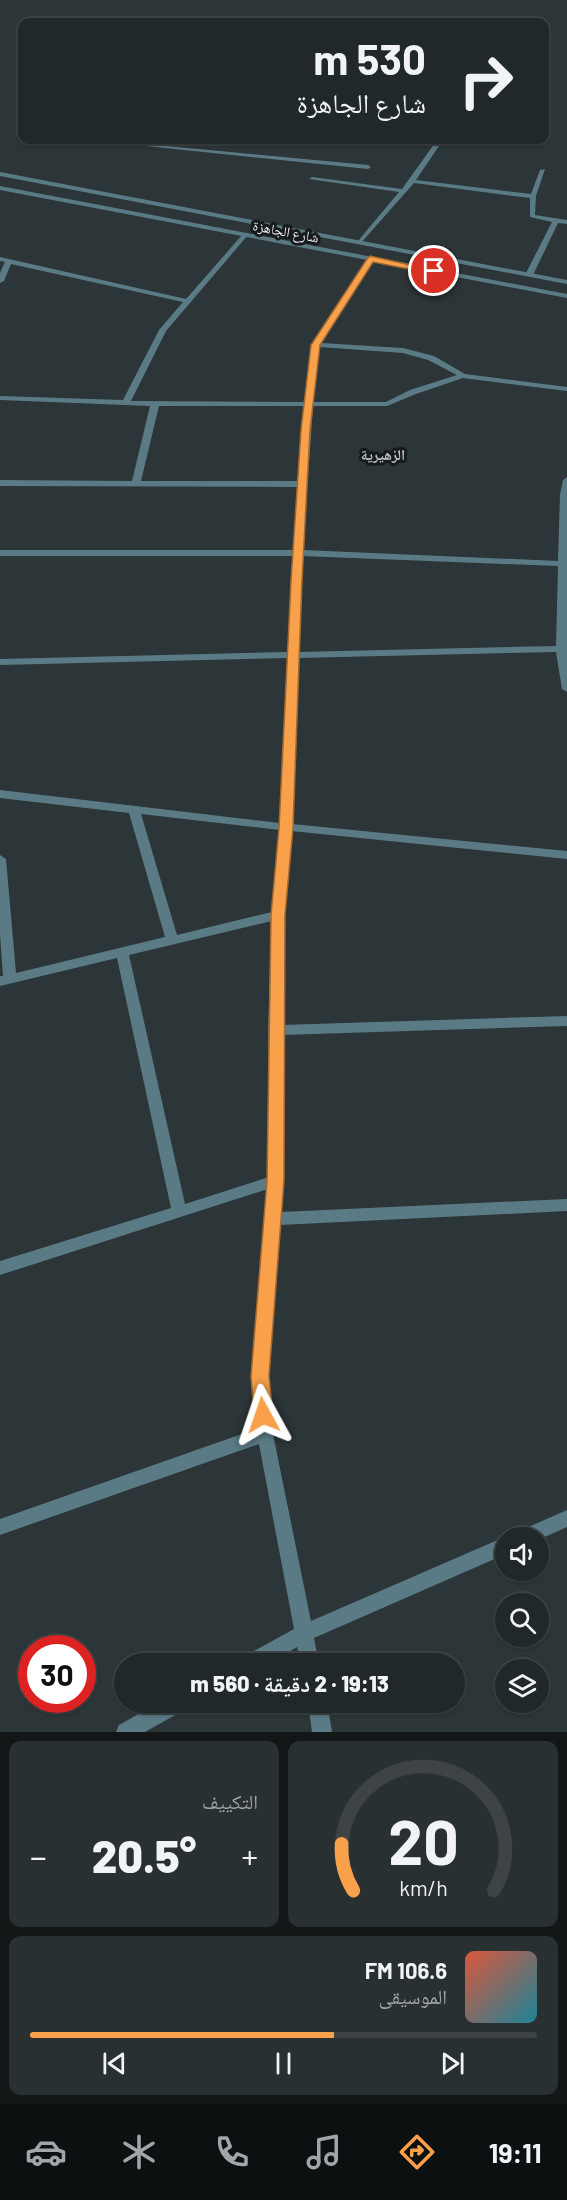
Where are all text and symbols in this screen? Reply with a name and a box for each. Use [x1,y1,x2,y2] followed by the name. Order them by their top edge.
[313,33,426,83] text: 530 m
[447,42,525,120] icon: right
[297,86,426,118] text: شارع الجاهزة
[251,216,321,248] street label: شارع الجاهزة
[408,245,459,296] pin
[417,254,450,287] icon: arrive
[361,445,405,463] district label: الزهيرية
[231,1383,295,1447] position arrow
[495,1527,549,1713] map controls
[495,1527,549,1581] button: sound
[495,1593,549,1647] button: search
[18,1635,96,1713] speed limit sign: 30
[495,1659,549,1713] button: layers
[190,1670,389,1696] text: 19:13 · 2 دقيقة · 560 m
[202,1789,258,1813] text: التكييف
[388,1803,458,1877] text: 20
[92,1828,196,1882] text: 20.5°
[30,1836,47,1876] text: −
[242,1836,258,1876] text: +
[399,1875,447,1900] text: km/h
[365,1957,447,1983] text: 106.6 FM
[379,1984,447,2008] text: الموسيقى
[98,2047,131,2080] icon: previous
[267,2047,300,2080] icon: pause
[436,2047,469,2080] icon: next
[25,2131,67,2173] icon: car
[118,2131,160,2173] icon: climate
[211,2131,253,2173] icon: phone
[303,2131,345,2173] icon: music
[396,2131,438,2173] icon: directions
[489,2136,542,2168] text: 19:11

